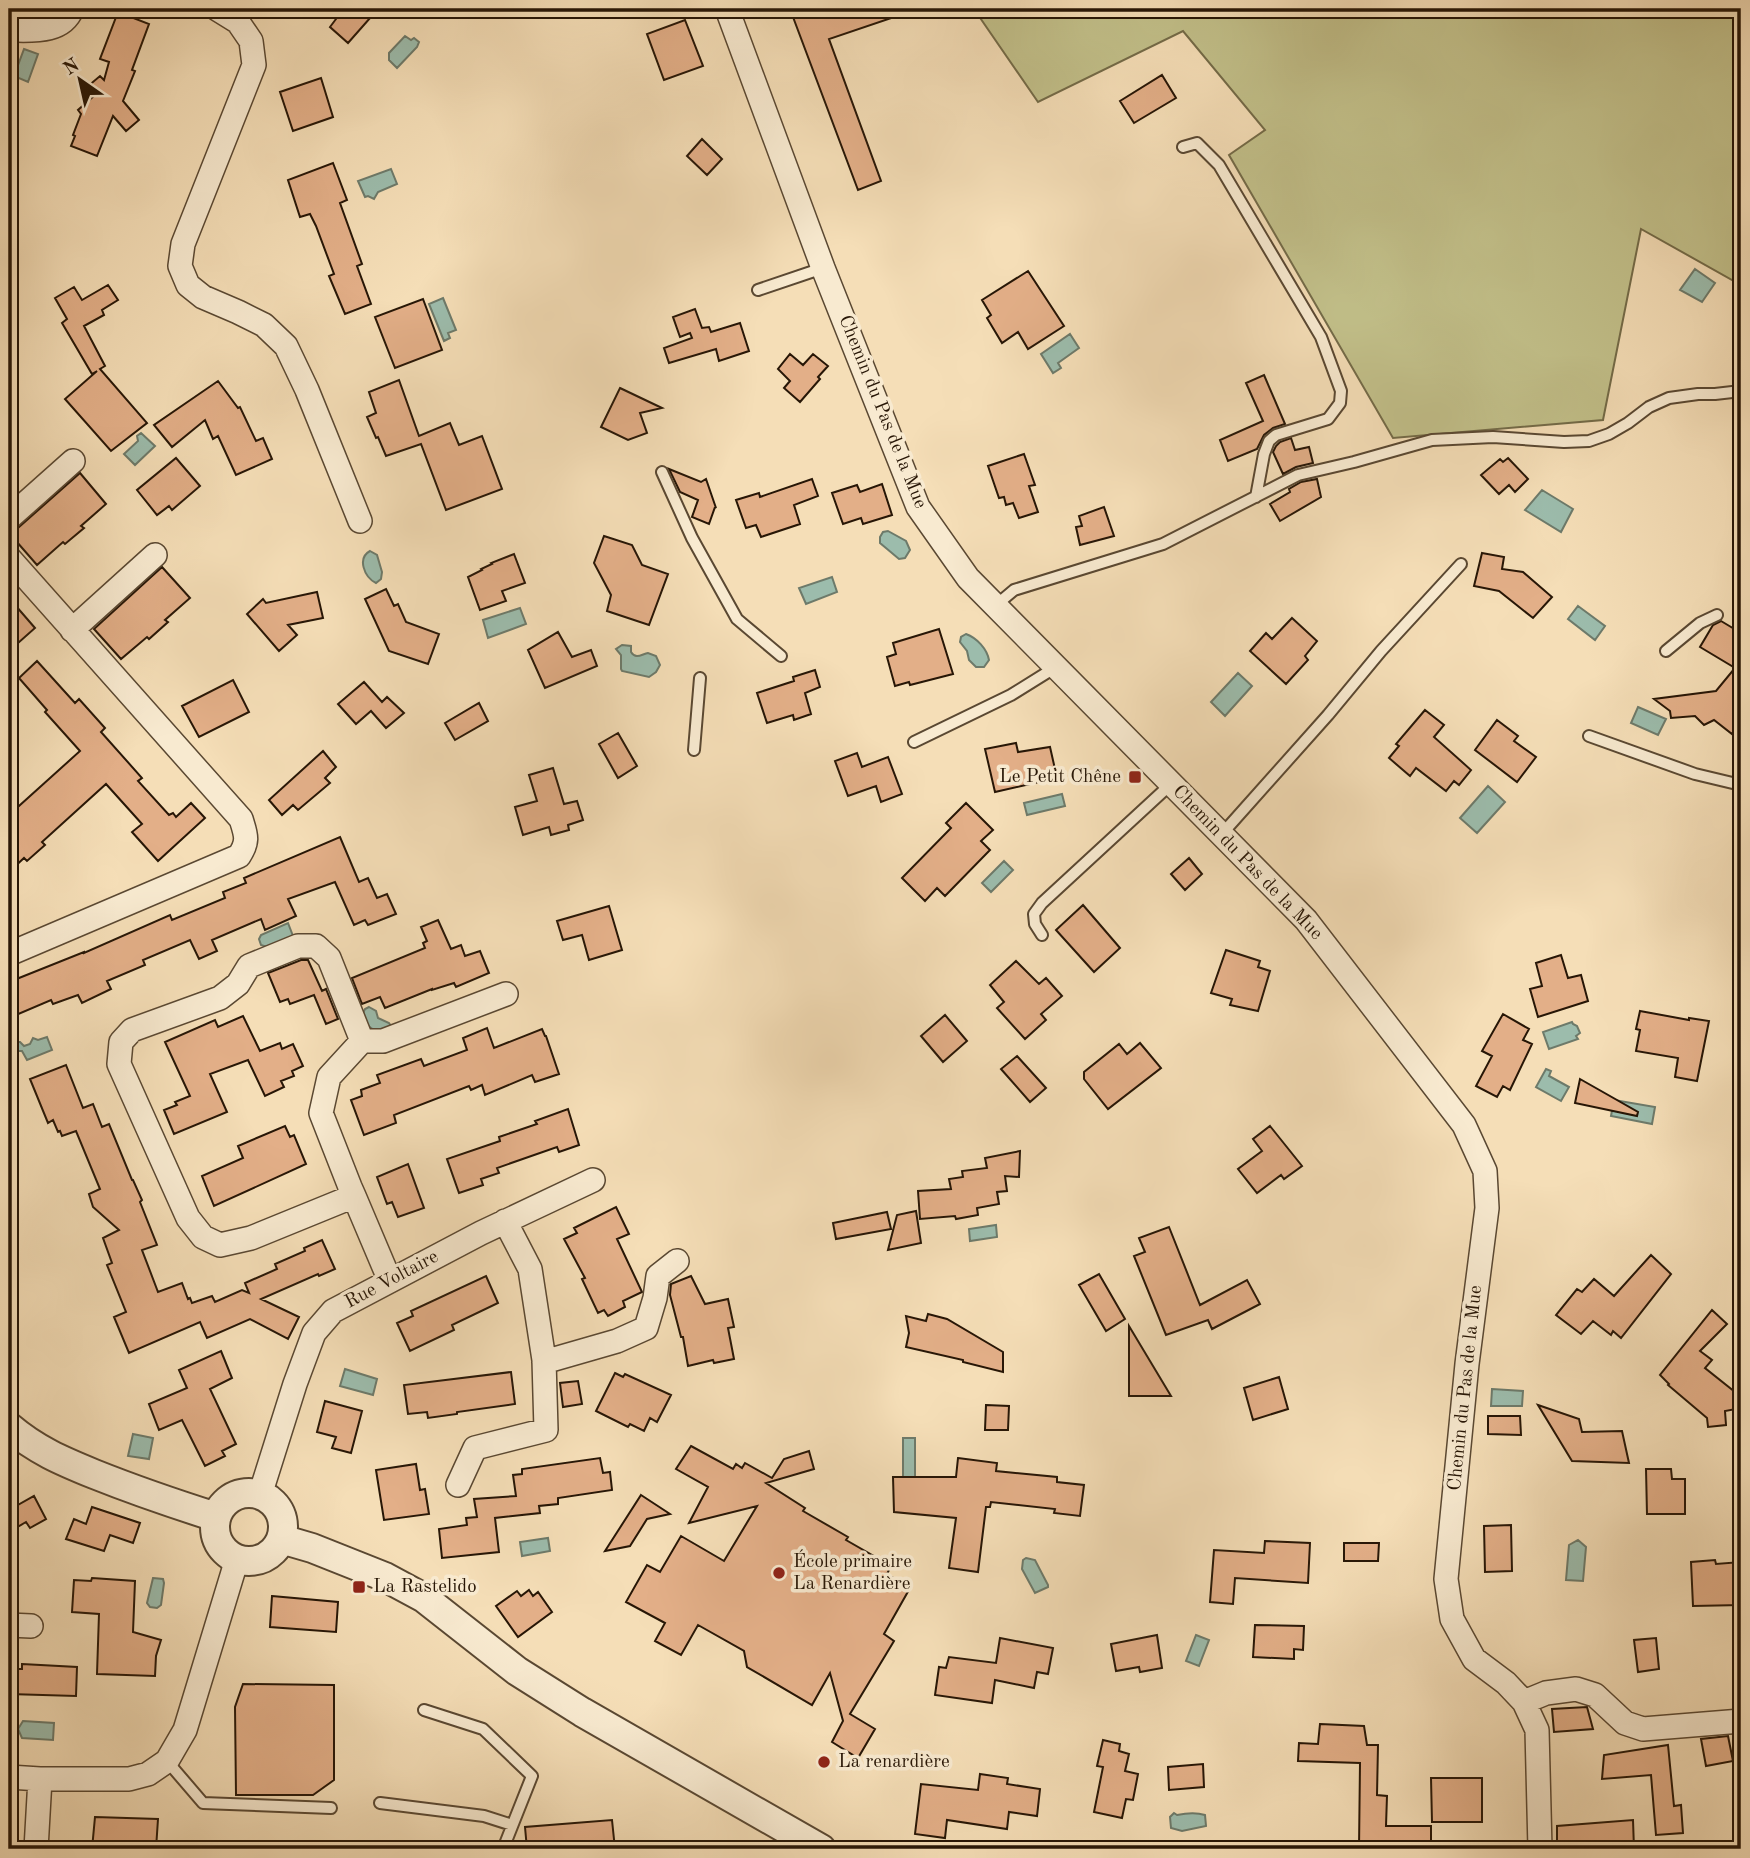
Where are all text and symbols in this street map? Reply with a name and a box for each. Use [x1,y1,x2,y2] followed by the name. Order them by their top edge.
[46,46,116,116] north arrow
[61,56,84,80] text: N
[834,313,930,511] street label: Chemin du Pas de la Mue
[999,768,1121,787] place label: Le Petit Chêne
[1127,769,1143,785] marker: Le Petit Chêne
[1168,782,1326,944] street label: Chemin du Pas de la Mue
[342,1247,442,1313] street label: Rue Voltaire
[1446,1284,1486,1492] street label: Chemin du Pas de la Mue
[793,1549,912,1594] place label: École primaire La Renardière
[771,1565,787,1581] marker: École primaire La Renardière
[373,1578,477,1597] place label: La Rastelido
[351,1579,367,1595] marker: La Rastelido
[838,1753,950,1772] place label: La renardière
[816,1754,832,1770] marker: La renardière

